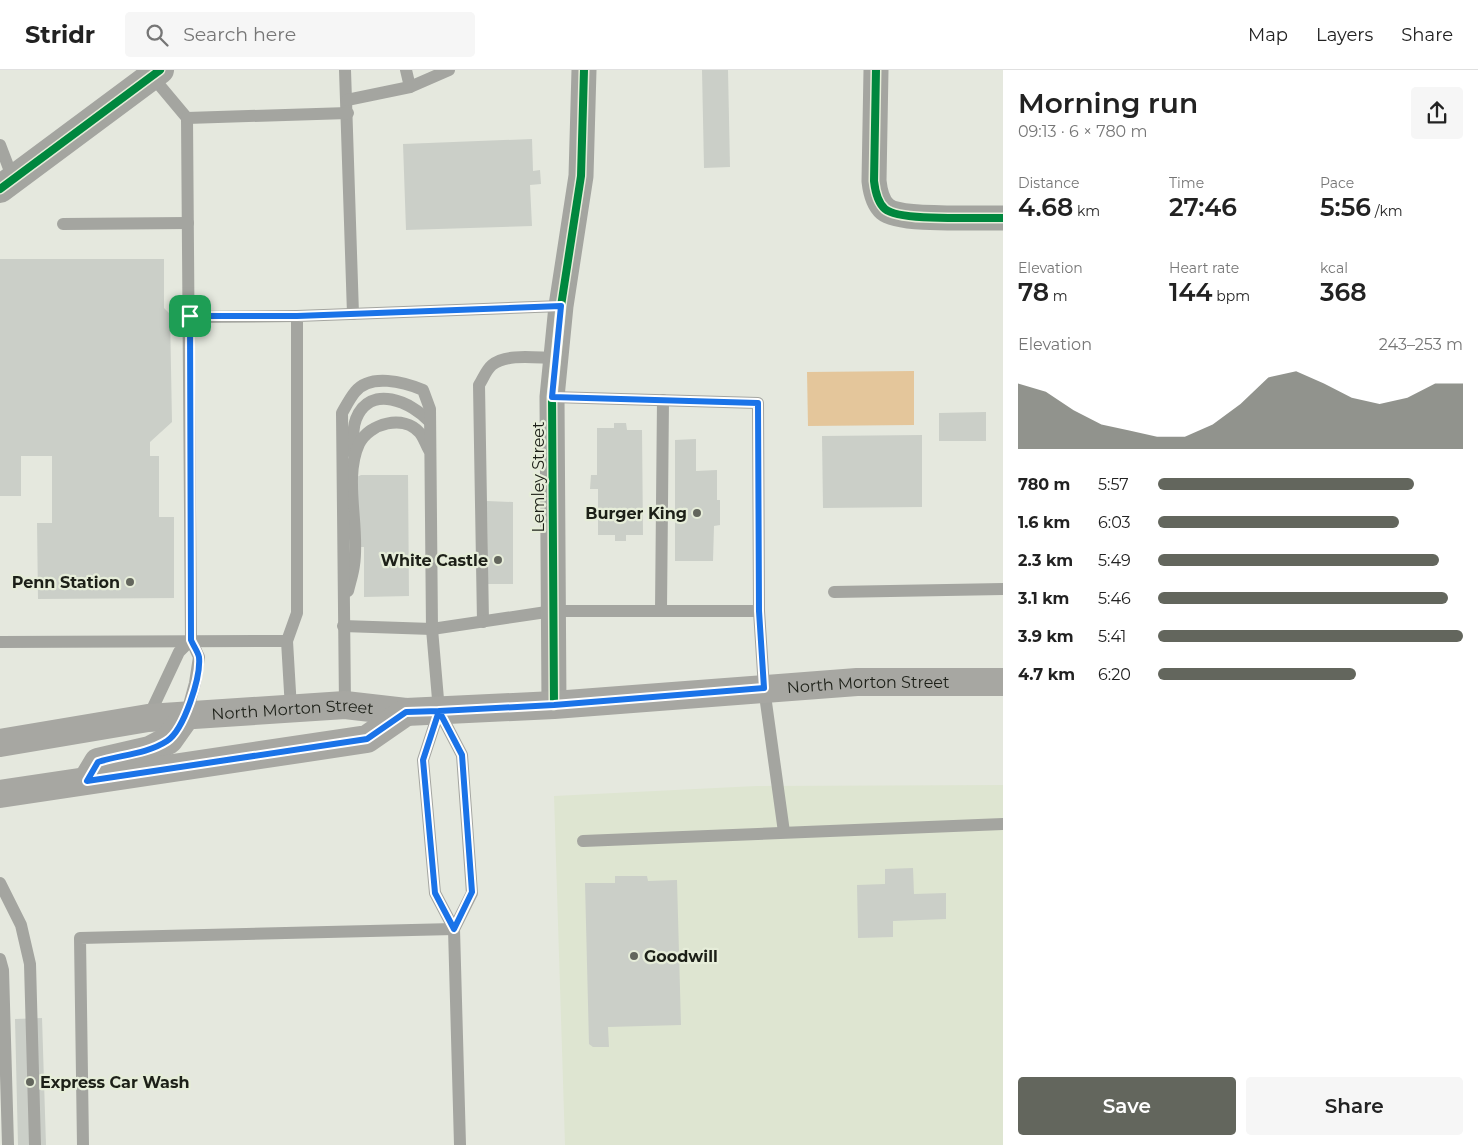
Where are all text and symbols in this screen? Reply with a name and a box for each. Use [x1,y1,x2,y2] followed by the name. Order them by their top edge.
[125,12,475,57] search box
[25,20,95,49] text: Stridr
[143,21,171,49] icon: search
[183,23,296,46] text: Search here
[1248,24,1288,46] text: Map
[1316,24,1373,46] text: Layers
[1401,24,1453,46] text: Share
[1018,86,1198,120] text: Morning run
[1411,87,1463,139] button: share
[1018,122,1147,141] text: 09:13 · 6 × 780 m
[1018,174,1080,192] text: Distance
[1169,174,1204,192] text: Time
[1320,174,1354,192] text: Pace
[1018,192,1073,222] text: 4.68
[1169,192,1237,222] text: 27:46
[1320,192,1371,222] text: 5:56
[1073,202,1100,220] text: km
[1371,202,1403,220] text: /km
[1018,259,1083,277] text: Elevation
[1169,259,1239,277] text: Heart rate
[1320,259,1348,277] text: kcal
[1018,277,1049,307] text: 78
[1169,277,1212,307] text: 144
[1320,277,1367,307] text: 368
[1049,287,1068,305] text: m
[1212,287,1250,305] text: bpm
[169,295,211,337] pin
[176,302,204,330] icon: arrive
[1018,335,1092,354] text: Elevation
[1379,335,1463,354] text: 243–253 m
[529,421,548,533] street label: Lemley Street
[1018,475,1070,494] text: 780 m
[1098,475,1129,494] text: 5:57
[585,504,687,523] place label: Burger King
[691,507,703,519] marker: Burger King
[1018,513,1070,532] text: 1.6 km
[1098,513,1131,532] text: 6:03
[381,551,488,570] place label: White Castle
[1018,551,1073,570] text: 2.3 km
[1098,551,1131,570] text: 5:49
[492,554,504,566] marker: White Castle
[12,573,120,592] place label: Penn Station
[124,576,136,588] marker: Penn Station
[1018,589,1069,608] text: 3.1 km
[1098,589,1131,608] text: 5:46
[1018,627,1074,646] text: 3.9 km
[1098,627,1126,646] text: 5:41
[1018,665,1075,684] text: 4.7 km
[1098,665,1131,684] text: 6:20
[786,673,950,697] street label: North Morton Street
[211,695,375,723] street label: North Morton Street
[644,947,718,966] place label: Goodwill
[628,950,640,962] marker: Goodwill
[40,1073,190,1092] place label: Express Car Wash
[24,1076,36,1088] marker: Express Car Wash
[1018,1077,1236,1135] button: Save
[1246,1077,1463,1135] button: Share

